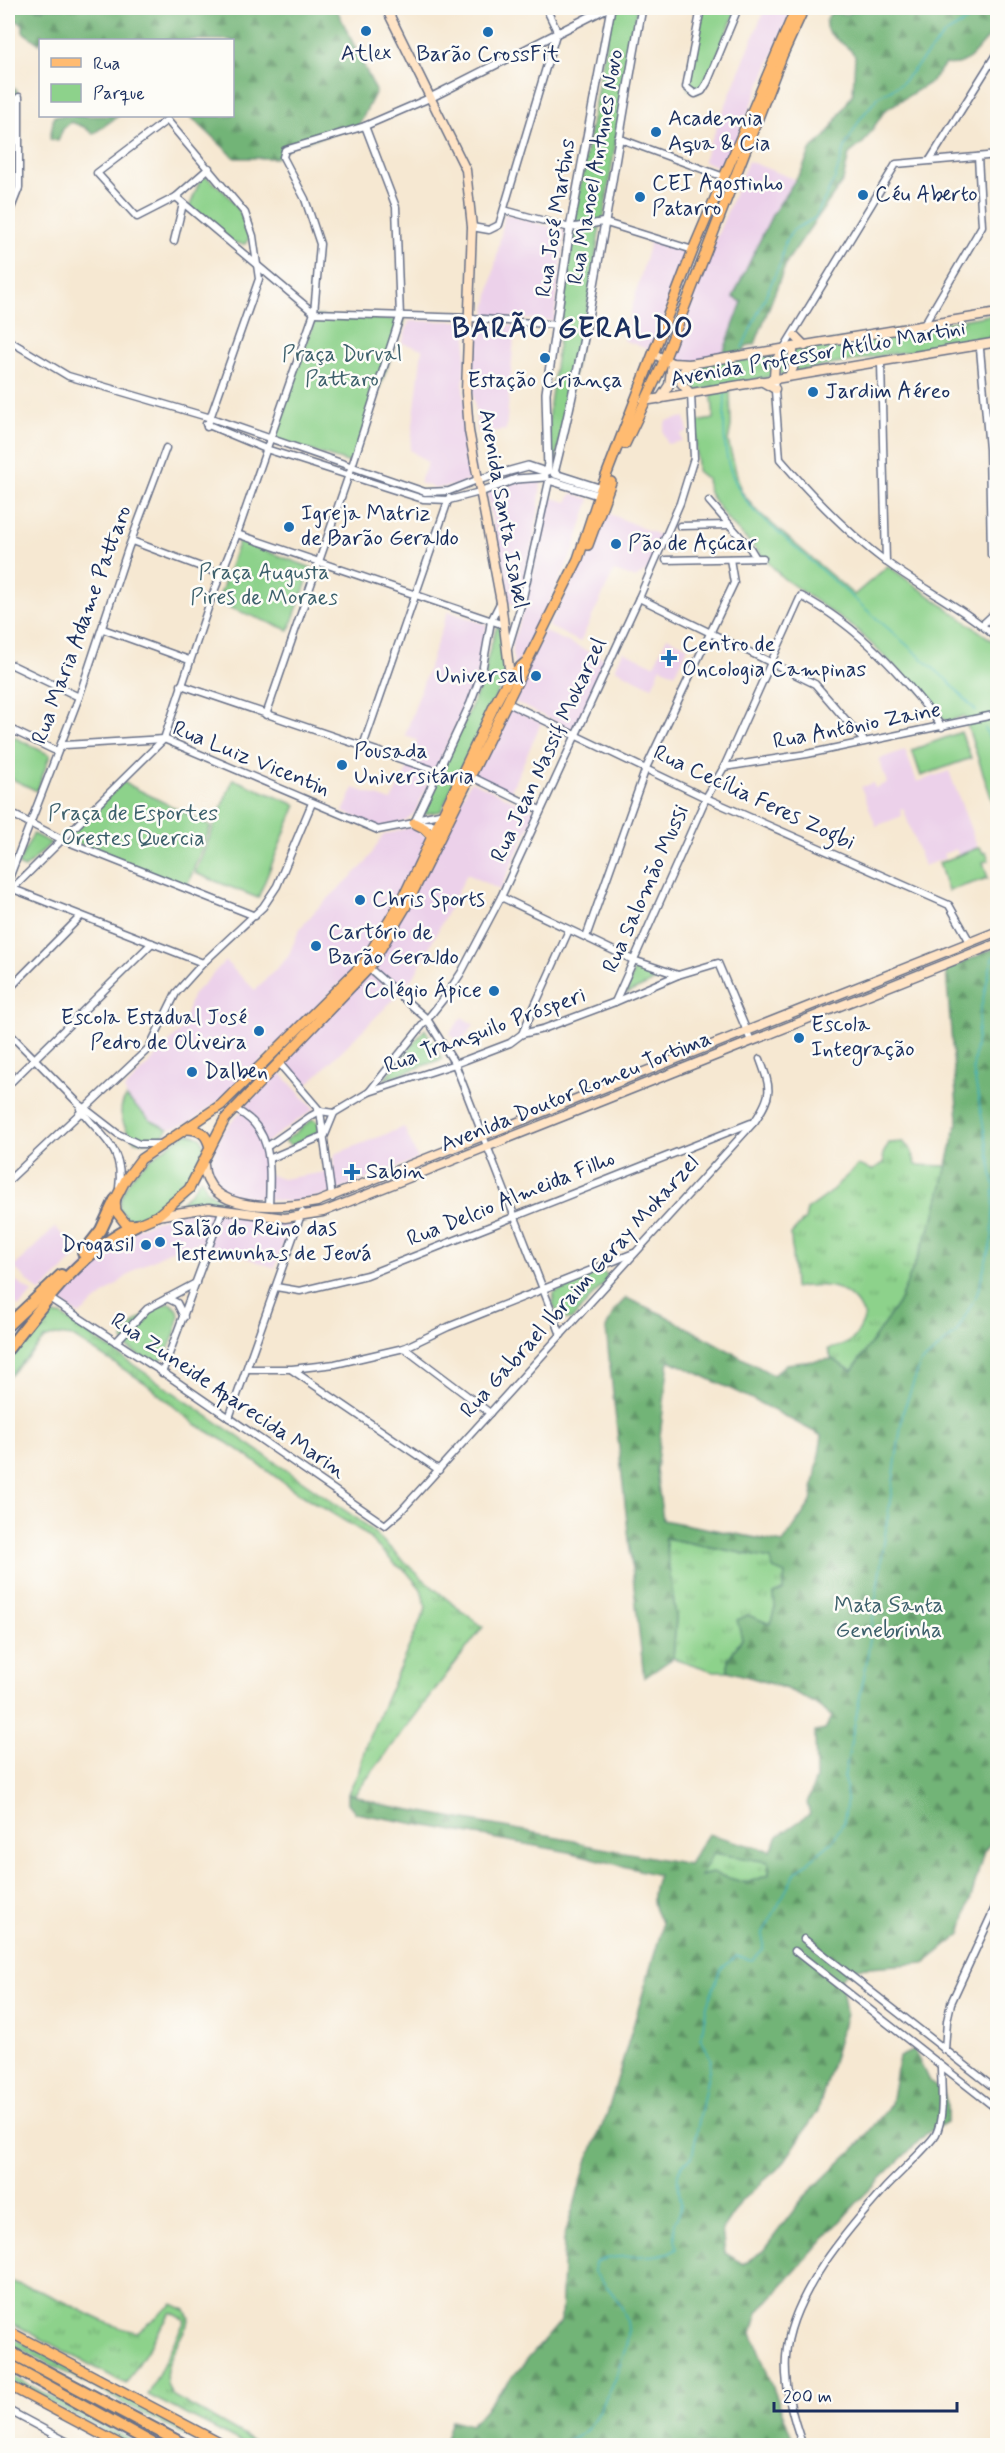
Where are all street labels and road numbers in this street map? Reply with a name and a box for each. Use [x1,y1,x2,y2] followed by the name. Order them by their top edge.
[561,47,631,287] street label: Rua Manoel Antunes Novo
[530,137,582,299] street label: Rua José Martins
[668,314,968,394] street label: Avenida Professor Atílio Martini
[472,407,534,611] street label: Avenida Santa Isabel
[26,502,138,748] street label: Rua Maria Adame Pattaro
[485,633,613,867] street label: Rua Jean Nassif Mokarzel
[771,696,943,756] street label: Rua Antônio Zaine
[168,715,334,803] street label: Rua Luiz Vicentin
[647,739,859,860] street label: Rua Cecília Feres Zogbi
[596,801,696,977] street label: Rua Salomão Mussi
[380,981,590,1081] street label: Rua Tranquilo Prósperi
[437,1025,715,1159] street label: Avenida Doutor Romeu Tortima
[403,1145,619,1253] street label: Rua Delcio Almeida Filho
[454,1150,706,1424] street label: Rua Gabrael Ibraim Geray Mokarzel
[104,1307,351,1487] street label: Rua Zuneide Aparecida Marin

